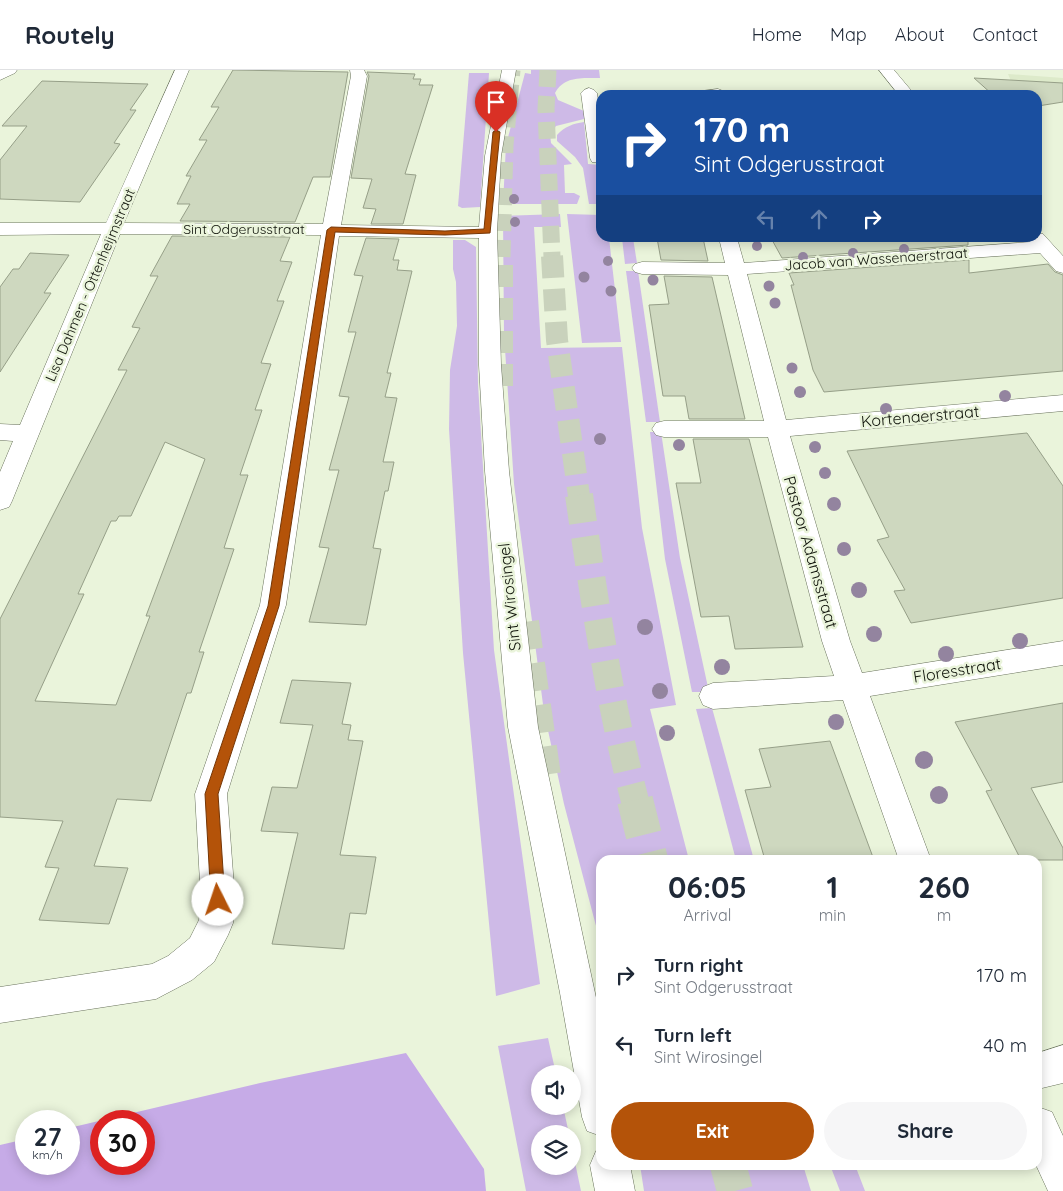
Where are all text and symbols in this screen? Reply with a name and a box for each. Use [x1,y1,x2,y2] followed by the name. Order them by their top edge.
[25,20,115,50] text: Routely
[752,23,802,46] text: Home
[830,23,867,46] text: Map
[895,23,945,46] text: About
[973,23,1038,46] text: Contact
[475,81,517,132] pin
[482,88,510,116] icon: arrive
[694,107,790,151] text: 170 m
[611,110,676,175] icon: right
[694,150,885,178] text: Sint Odgerusstraat
[41,186,139,384] street label: Lisa Dahmen - Ottenheijmstraat
[752,205,780,233] icon: left
[805,205,833,233] icon: ahead
[858,205,886,233] icon: right
[183,220,305,238] street label: Sint Odgerusstraat
[784,244,968,274] street label: Jacob van Wassenaerstraat
[860,401,980,431] street label: Kortenaerstraat
[780,474,842,630] street label: Pastoor Adamsstraat
[493,542,525,652] street label: Sint Wirosingel
[912,653,1002,687] street label: Floresstraat
[668,868,747,906] text: 06:05
[827,868,838,906] text: 1
[918,868,970,906] text: 260
[191,873,243,925] position arrow
[683,905,731,925] text: Arrival
[819,905,846,925] text: min
[937,905,951,925] text: m
[654,953,743,977] text: Turn right
[611,961,639,989] icon: right
[976,963,1027,987] text: 170 m
[654,977,793,997] text: Sint Odgerusstraat
[654,1023,732,1047] text: Turn left
[611,1031,639,1059] icon: left
[983,1033,1027,1057] text: 40 m
[654,1047,762,1067] text: Sint Wirosingel
[531,1065,581,1175] map controls
[531,1065,581,1115] button: sound
[611,1102,814,1160] button: Exit
[824,1102,1027,1160] button: Share
[90,1110,155,1175] speed limit sign: 30
[34,1121,61,1152] text: 27
[531,1125,581,1175] button: layers
[32,1147,63,1162] text: km/h

